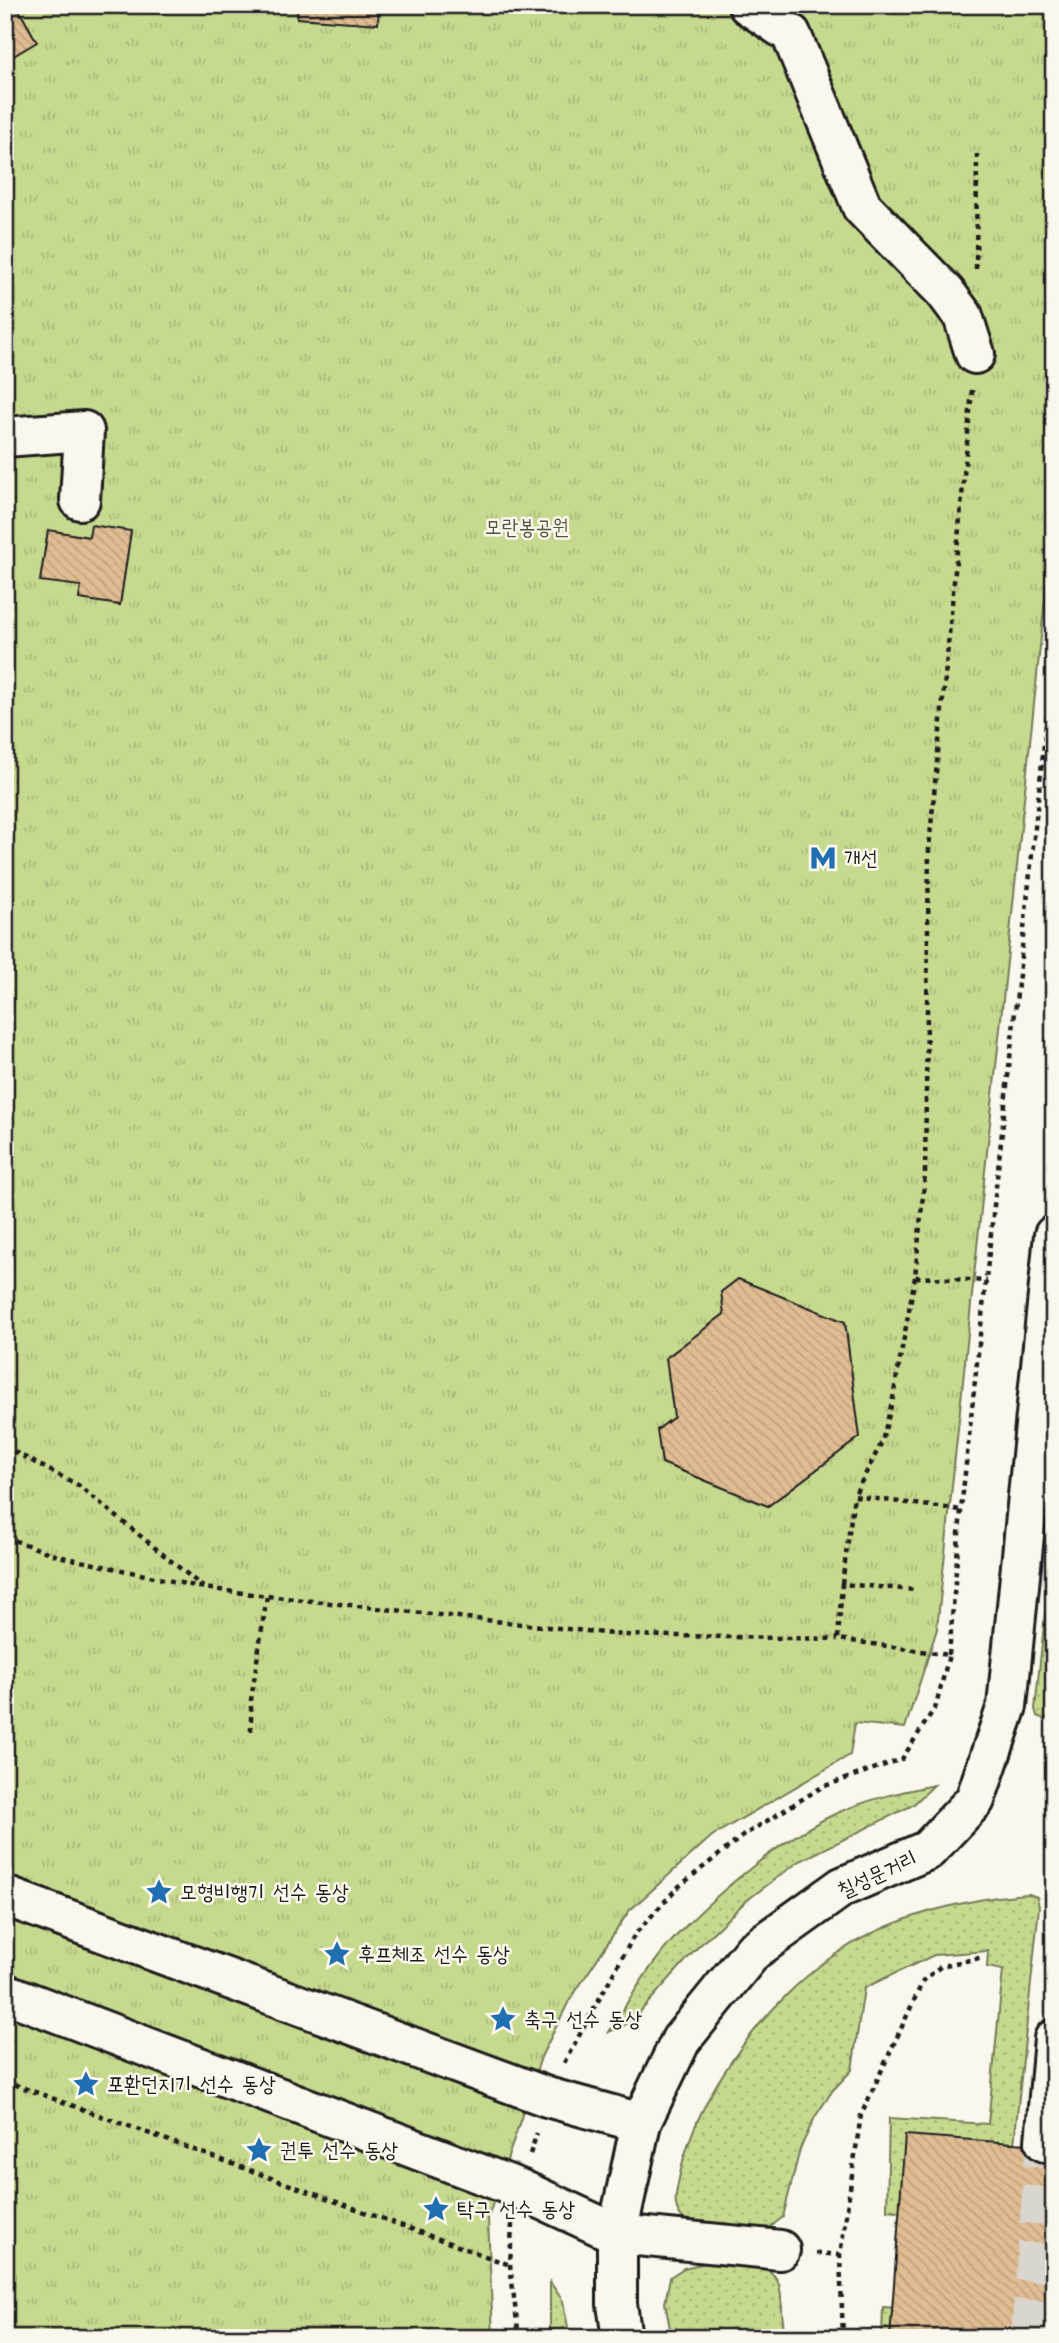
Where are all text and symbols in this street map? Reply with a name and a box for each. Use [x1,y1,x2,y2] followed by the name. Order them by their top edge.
[485,513,569,542] park label: 모란봉공원
[808,843,838,873] metro station icon: 개선
[844,844,878,873] place label: 개선
[833,1843,922,1905] street label: 칠성문거리
[144,1877,174,1907] place icon: 모형비행기 선수 동상
[180,1878,349,1907] place label: 모형비행기 선수 동상
[322,1939,352,1969] place icon: 후프체조 선수 동상
[358,1940,510,1969] place label: 후프체조 선수 동상
[488,2004,518,2034] place icon: 축구 선수 동상
[524,2005,642,2034] place label: 축구 선수 동상
[71,2069,101,2099] place icon: 포환던지기 선수 동상
[107,2070,276,2099] place label: 포환던지기 선수 동상
[244,2135,274,2165] place icon: 권투 선수 동상
[280,2136,398,2165] place label: 권투 선수 동상
[421,2194,451,2224] place icon: 탁구 선수 동상
[457,2195,575,2224] place label: 탁구 선수 동상

